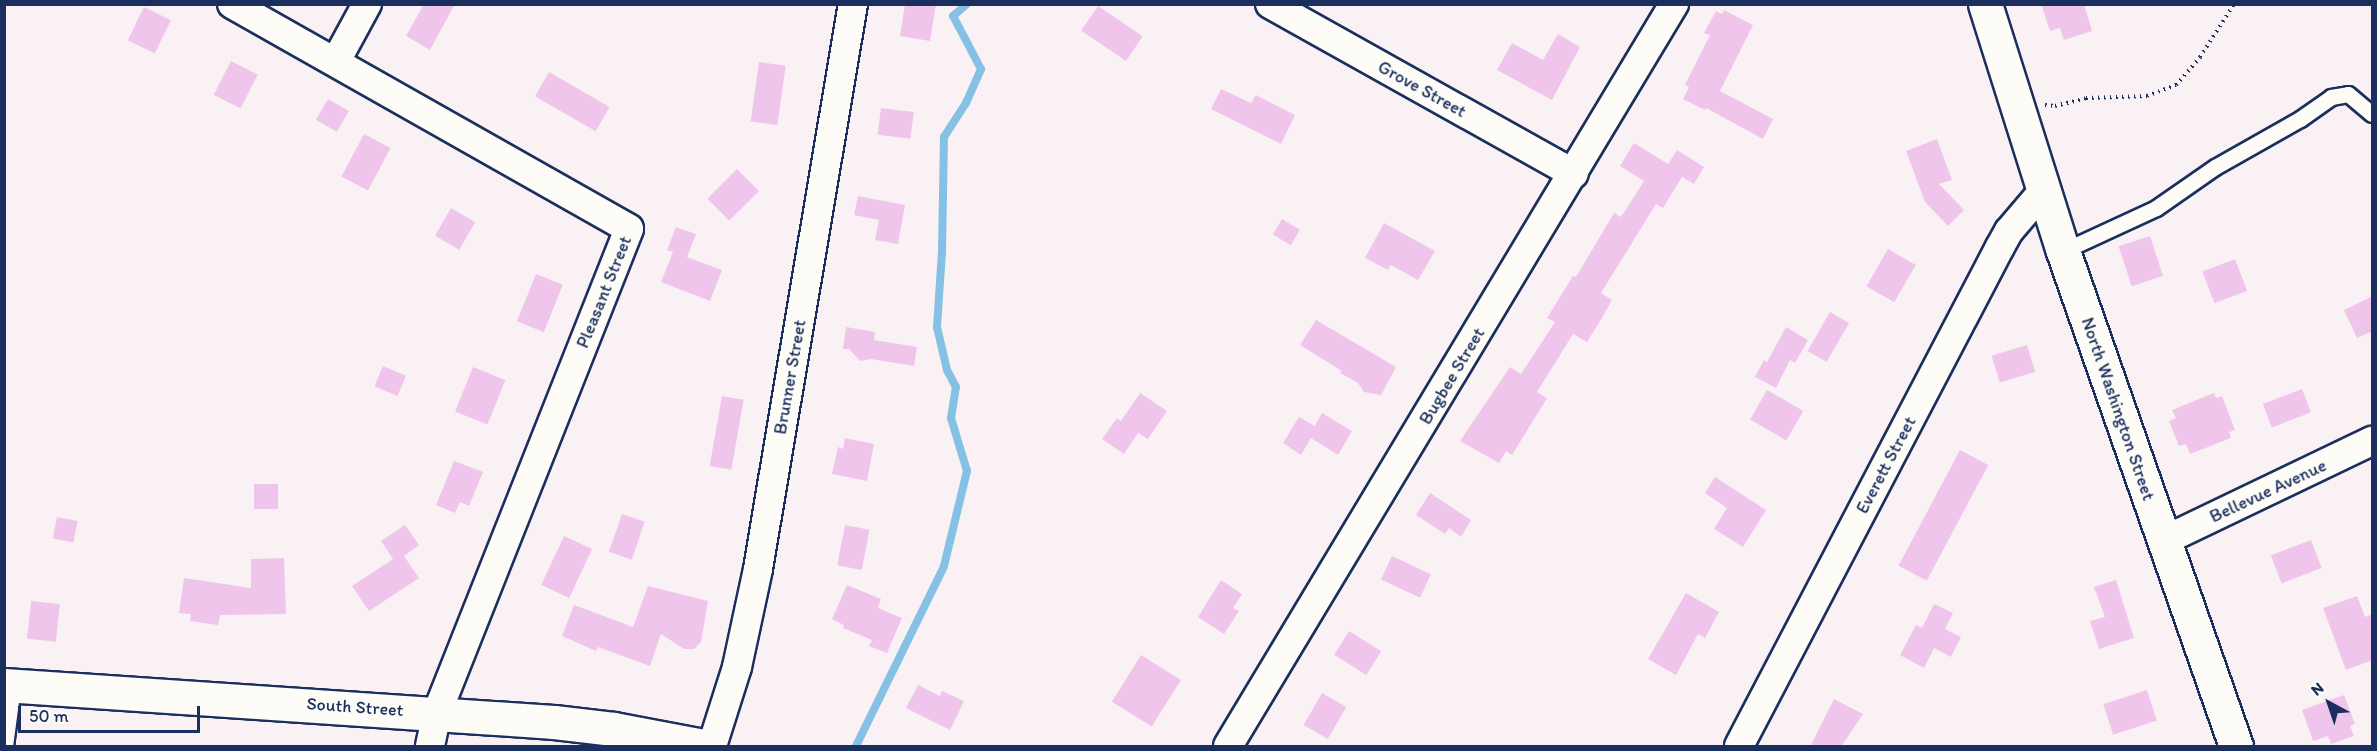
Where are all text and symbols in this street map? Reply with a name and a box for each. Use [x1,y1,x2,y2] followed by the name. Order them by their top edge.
[1374,56,1470,122] street label: Grove Street
[572,233,636,351] street label: Pleasant Street
[2077,315,2159,503] street label: North Washington Street
[769,318,811,436] street label: Brunner Street
[1415,324,1489,428] street label: Bugbee Street
[1851,413,1921,517] street label: Everett Street
[2206,455,2330,527] street label: Bellevue Avenue
[2299,673,2359,733] north arrow
[2307,678,2327,700] text: N
[306,693,404,721] street label: South Street
[21,694,202,732] scale bar
[29,705,69,727] text: 50 m

